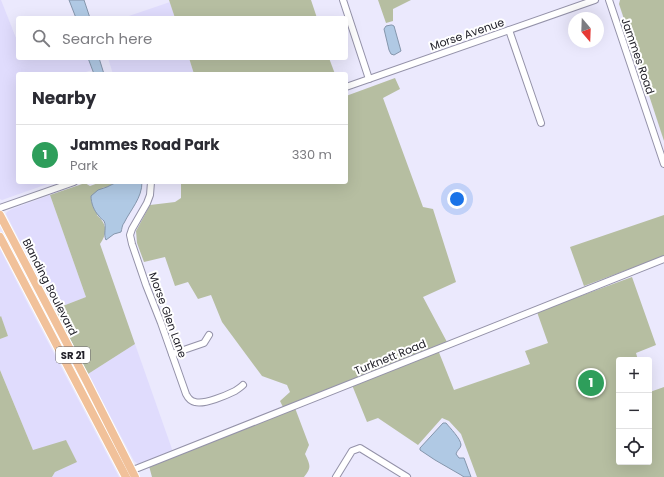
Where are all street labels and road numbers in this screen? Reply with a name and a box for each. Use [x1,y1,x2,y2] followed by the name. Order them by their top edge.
[428,14,506,54] street label: Morse Avenue
[617,16,659,96] street label: Jammes Road
[19,236,81,338] street label: Blanding Boulevard
[145,270,191,360] street label: Morse Glen Lane
[352,335,428,379] street label: Turknett Road
[56,347,90,363] road number: SR 21

